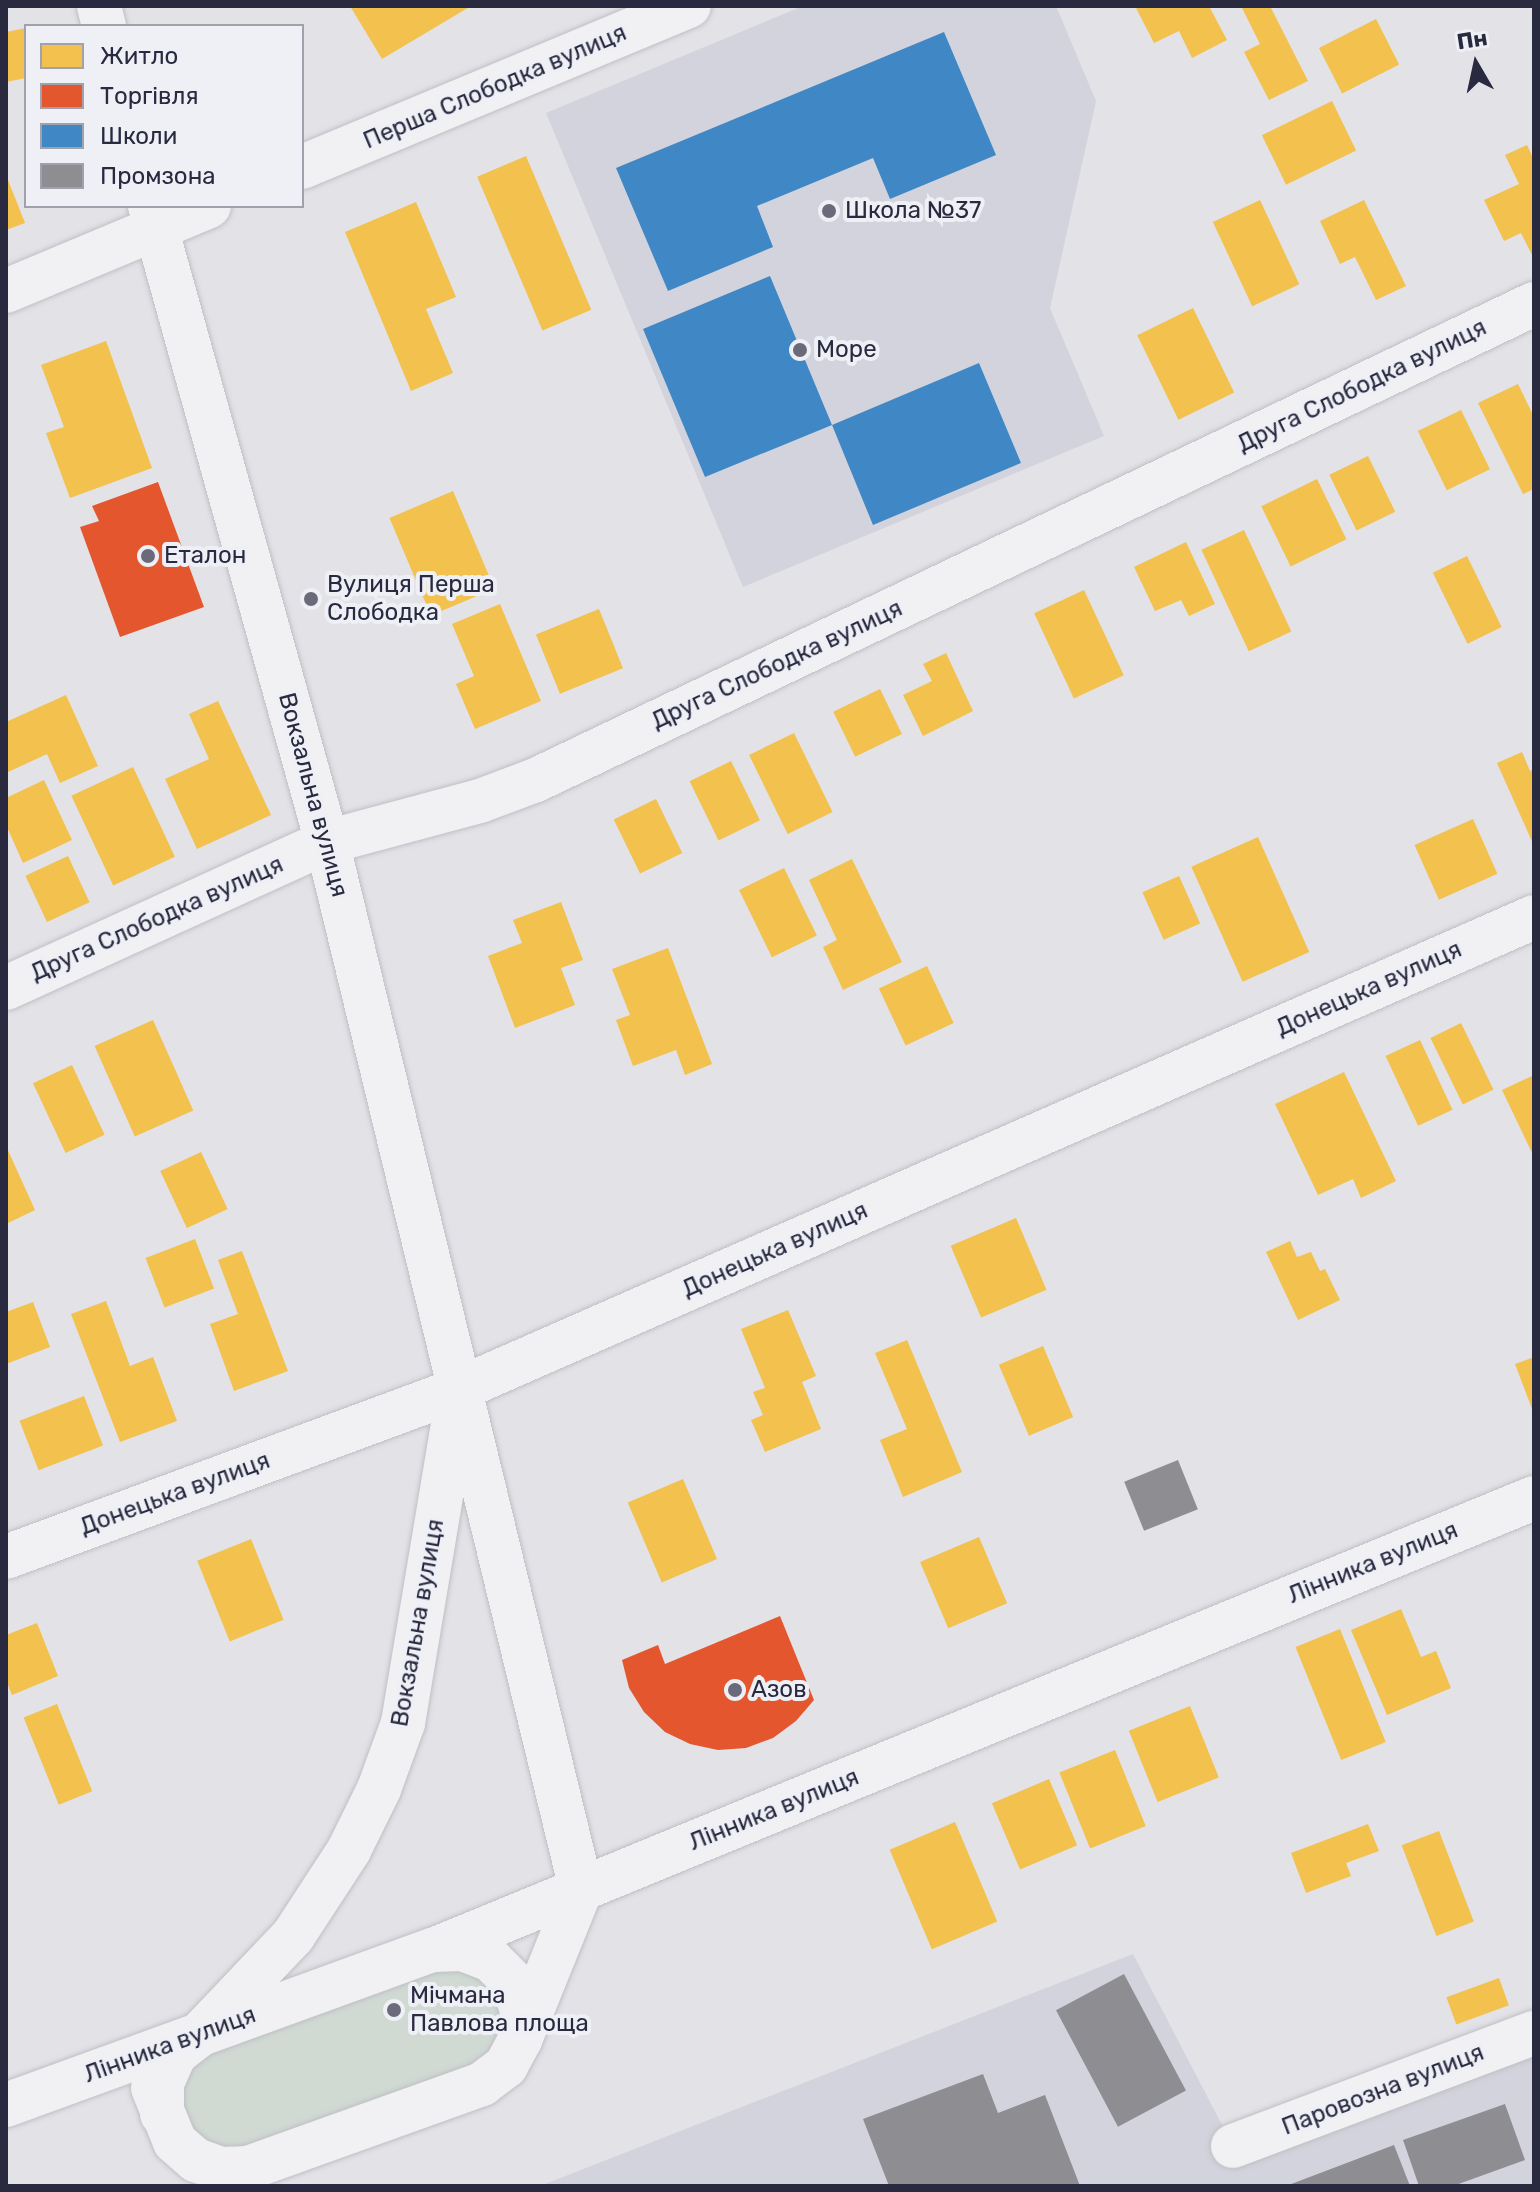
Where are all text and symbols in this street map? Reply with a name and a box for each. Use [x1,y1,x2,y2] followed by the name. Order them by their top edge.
[359,18,631,156] street label: Перша Слободка вулиця
[24,24,304,208] legend
[1436,24,1516,104] north arrow
[1455,24,1489,56] text: Пн
[100,42,178,70] text: Житло
[100,82,199,110] text: Торгівля
[100,122,177,150] text: Школи
[100,162,216,190] text: Промзона
[845,197,981,225] place label: Школа №37
[820,202,838,220] marker: Школа №37
[1233,313,1491,459] street label: Друга Слободка вулиця
[816,336,877,364] place label: Море
[791,341,809,359] marker: Море
[164,542,246,570] place label: Еталон
[139,547,157,565] marker: Еталон
[327,571,495,627] place label: Вулиця Перша Слободка
[302,590,320,608] marker: Вулиця Перша Слободка
[647,594,907,736] street label: Друга Слободка вулиця
[272,690,354,900] street label: Вокзальна вулиця
[26,850,288,988] street label: Друга Слободка вулиця
[1272,935,1466,1043] street label: Донецька вулиця
[678,1196,872,1304] street label: Донецька вулиця
[76,1446,274,1542] street label: Донецька вулиця
[1284,1516,1462,1610] street label: Лінника вулиця
[386,1517,450,1729] street label: Вокзальна вулиця
[751,1676,807,1704] place label: Азов
[726,1681,744,1699] marker: Азов
[685,1763,863,1857] street label: Лінника вулиця
[410,1982,589,2038] place label: Мічмана Павлова площа
[80,2001,260,2089] street label: Лінника вулиця
[385,2001,403,2019] marker: Мічмана Павлова площа
[1278,2038,1488,2142] street label: Паровозна вулиця

